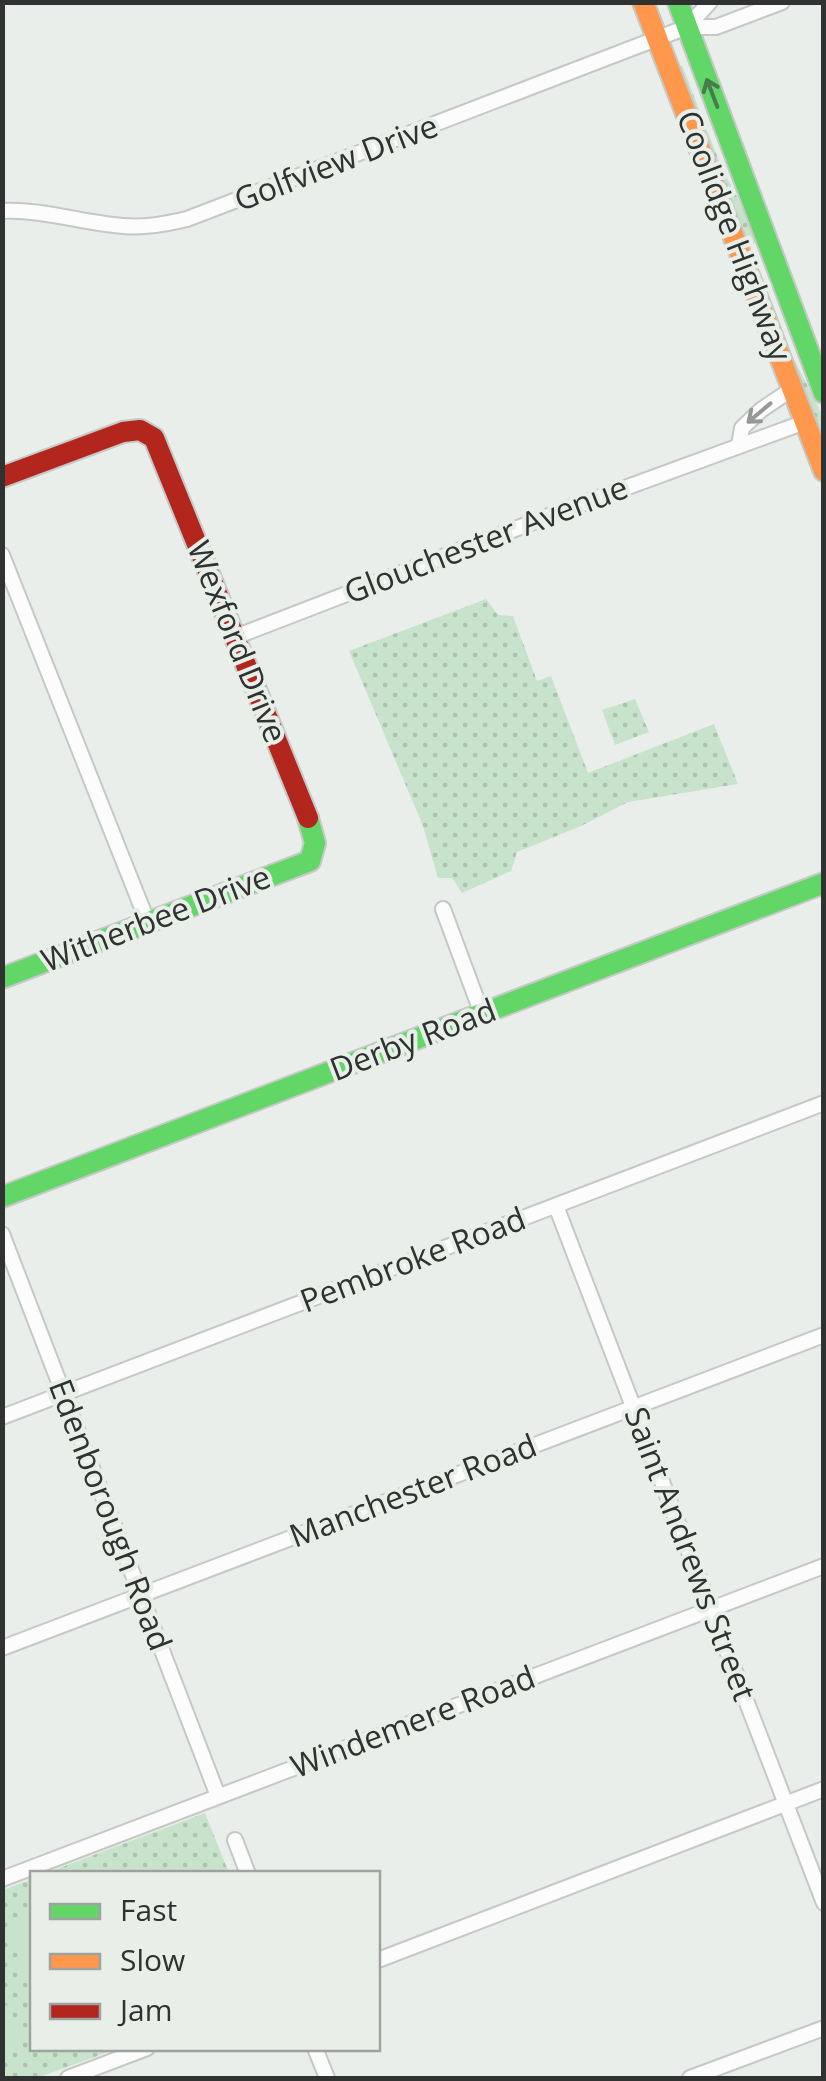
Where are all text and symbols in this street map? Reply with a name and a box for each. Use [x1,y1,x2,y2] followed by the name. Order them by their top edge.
[701,78,719,109] one-way arrow
[227,103,443,220] street label: Golfview Drive
[668,104,803,368] street label: Coolidge Highway
[747,402,773,424] one-way arrow
[337,465,633,613] street label: Glouchester Avenue
[178,534,298,749] street label: Wexford Drive
[35,854,276,981] street label: Witherbee Drive
[323,987,502,1090] street label: Derby Road
[294,1196,531,1321] street label: Pembroke Road
[40,1373,183,1656] street label: Edenborough Road
[616,1401,767,1706] street label: Saint Andrews Street
[283,1423,542,1557] street label: Manchester Road
[284,1654,541,1787] street label: Windemere Road
[30,1871,380,2051] legend
[120,1889,177,1930] text: Fast
[120,1939,185,1980] text: Slow
[117,1989,173,2030] text: Jam

